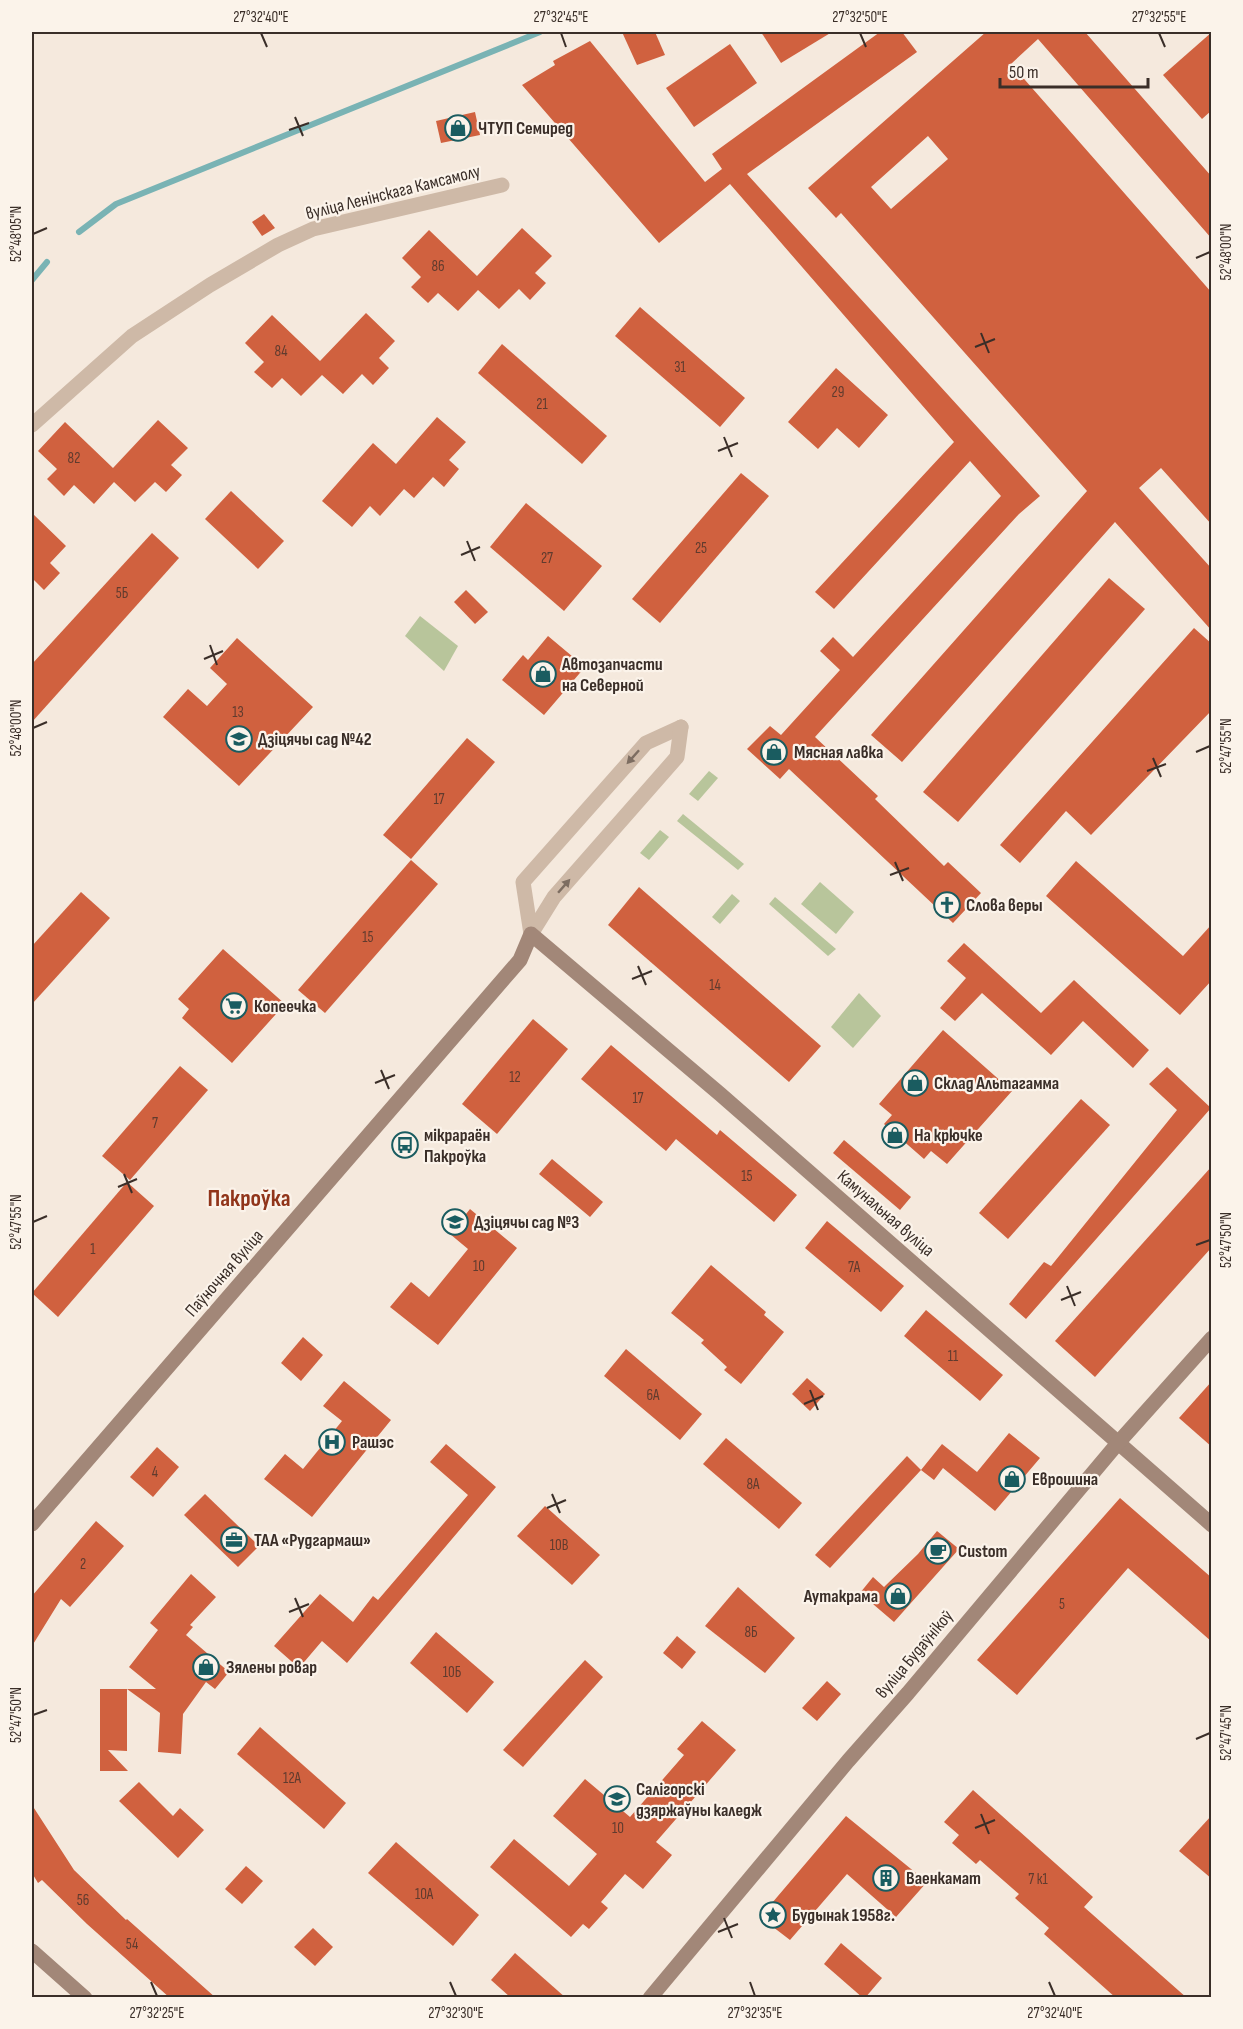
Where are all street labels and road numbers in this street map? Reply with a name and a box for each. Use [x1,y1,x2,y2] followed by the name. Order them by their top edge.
[304,161,483,224] street label: вуліца Ленінскага Камсамолу
[833,1166,938,1261] street label: Камунальная вуліца
[181,1226,268,1321] street label: Паўночная вуліца
[871,1606,957,1703] street label: вуліца Будаўнікоў

